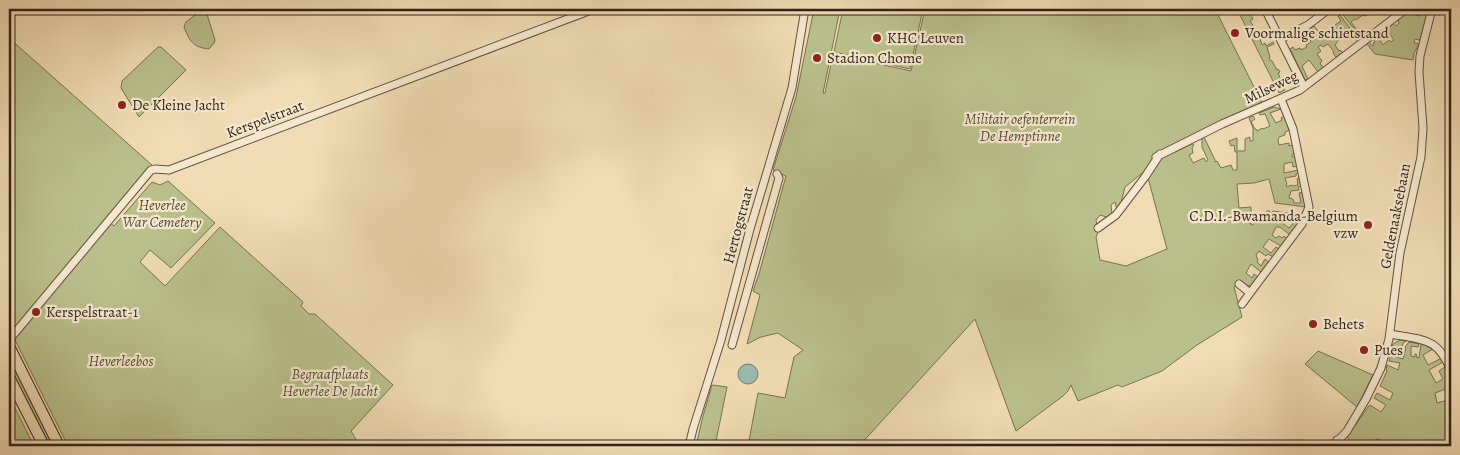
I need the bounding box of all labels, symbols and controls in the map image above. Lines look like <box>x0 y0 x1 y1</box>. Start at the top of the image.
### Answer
place label: Voormalige schietstand <box>1244 23 1390 43</box>
marker: Voormalige schietstand <box>1229 27 1241 39</box>
place label: KHC Leuven <box>887 28 964 48</box>
marker: KHC Leuven <box>871 32 883 44</box>
place label: Stadion Chome <box>827 48 922 68</box>
marker: Stadion Chome <box>811 52 823 64</box>
street label: Milseweg <box>1241 65 1302 109</box>
place label: De Kleine Jacht <box>132 95 225 115</box>
street label: Kerspelstraat <box>223 95 307 143</box>
marker: De Kleine Jacht <box>116 99 128 111</box>
park label: Militair oefenterrein De Hemptinne <box>965 109 1075 146</box>
street label: Geldenaaksebaan <box>1375 162 1415 270</box>
street label: Hertogstraat <box>718 184 758 266</box>
park label: Heverlee War Cemetery <box>123 195 202 232</box>
place label: C.D.I.-Bwamanda-Belgium vzw <box>1189 206 1359 243</box>
marker: C.D.I.-Bwamanda-Belgium vzw <box>1362 219 1374 231</box>
place label: Kerspelstraat-1 <box>46 302 138 322</box>
marker: Kerspelstraat-1 <box>30 306 42 318</box>
place label: Behets <box>1323 314 1364 334</box>
marker: Behets <box>1307 318 1319 330</box>
place label: Pues <box>1374 340 1403 360</box>
marker: Pues <box>1358 344 1370 356</box>
park label: Heverleebos <box>88 351 154 371</box>
park label: Begraafplaats Heverlee De Jacht <box>282 364 378 401</box>

